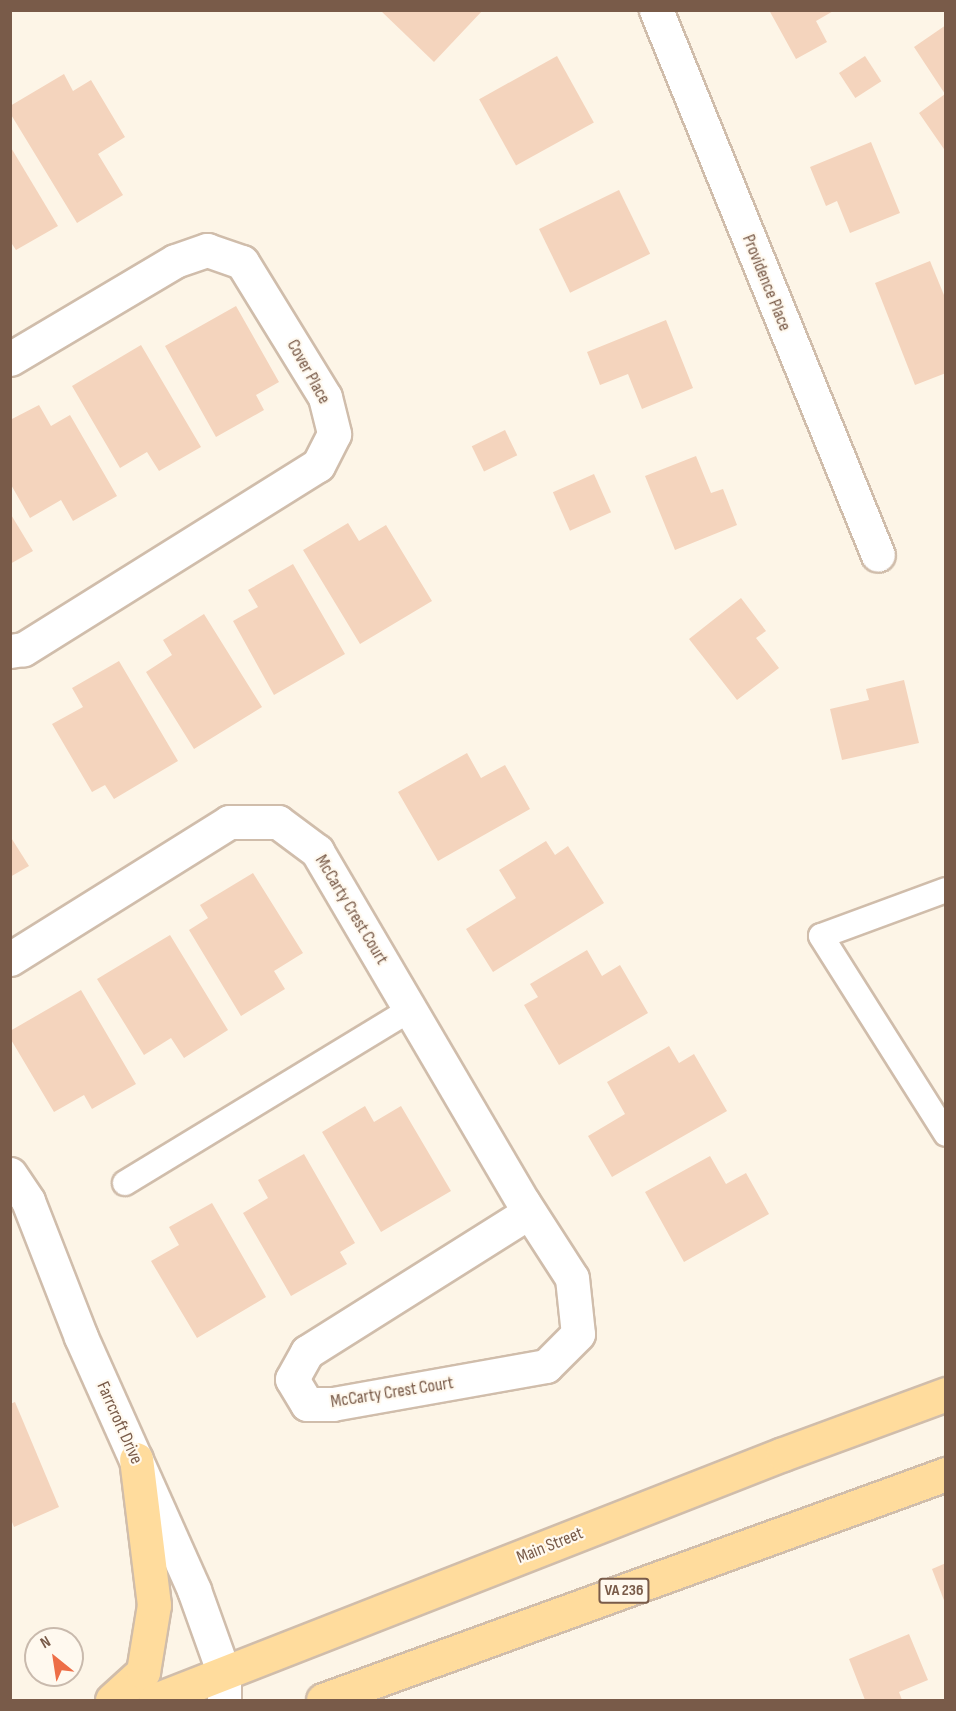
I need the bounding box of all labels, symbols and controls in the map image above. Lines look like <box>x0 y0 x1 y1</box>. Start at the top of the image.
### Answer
street label: Providence Place <box>737 232 795 334</box>
street label: Cover Place <box>282 336 334 408</box>
street label: McCarty Crest Court <box>310 851 392 969</box>
street label: McCarty Crest Court <box>329 1373 455 1413</box>
street label: Farrcroft Drive <box>91 1379 147 1467</box>
street label: Main Street <box>514 1523 586 1569</box>
road number: VA 236 <box>597 1578 651 1604</box>
north arrow <box>24 1627 84 1687</box>
text: N <box>37 1632 54 1653</box>

